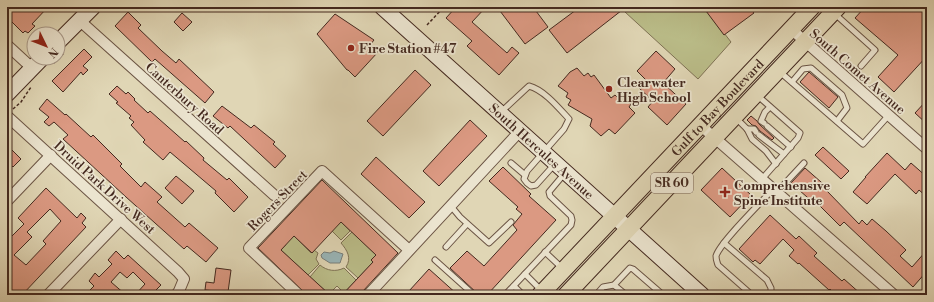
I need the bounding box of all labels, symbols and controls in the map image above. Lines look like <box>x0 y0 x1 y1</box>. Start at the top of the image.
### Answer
north arrow <box>26 26 66 66</box>
street label: South Comet Avenue <box>806 26 909 118</box>
place label: Fire Station #47 <box>359 41 457 57</box>
marker: Fire Station #47 <box>346 43 356 53</box>
text: N <box>44 44 61 60</box>
street label: Gulf to Bay Boulevard <box>668 56 768 160</box>
street label: Canterbury Road <box>142 59 227 139</box>
place label: Clearwater High School <box>617 75 692 106</box>
marker: Clearwater High School <box>604 84 614 94</box>
street label: South Hercules Avenue <box>485 100 597 203</box>
street label: Druid Park Drive West <box>50 138 159 238</box>
street label: Rogers Street <box>245 167 311 235</box>
road number: SR 60 <box>651 173 693 193</box>
place label: Comprehensive Spine Institute <box>734 178 830 209</box>
marker: Comprehensive Spine Institute <box>719 186 731 198</box>

